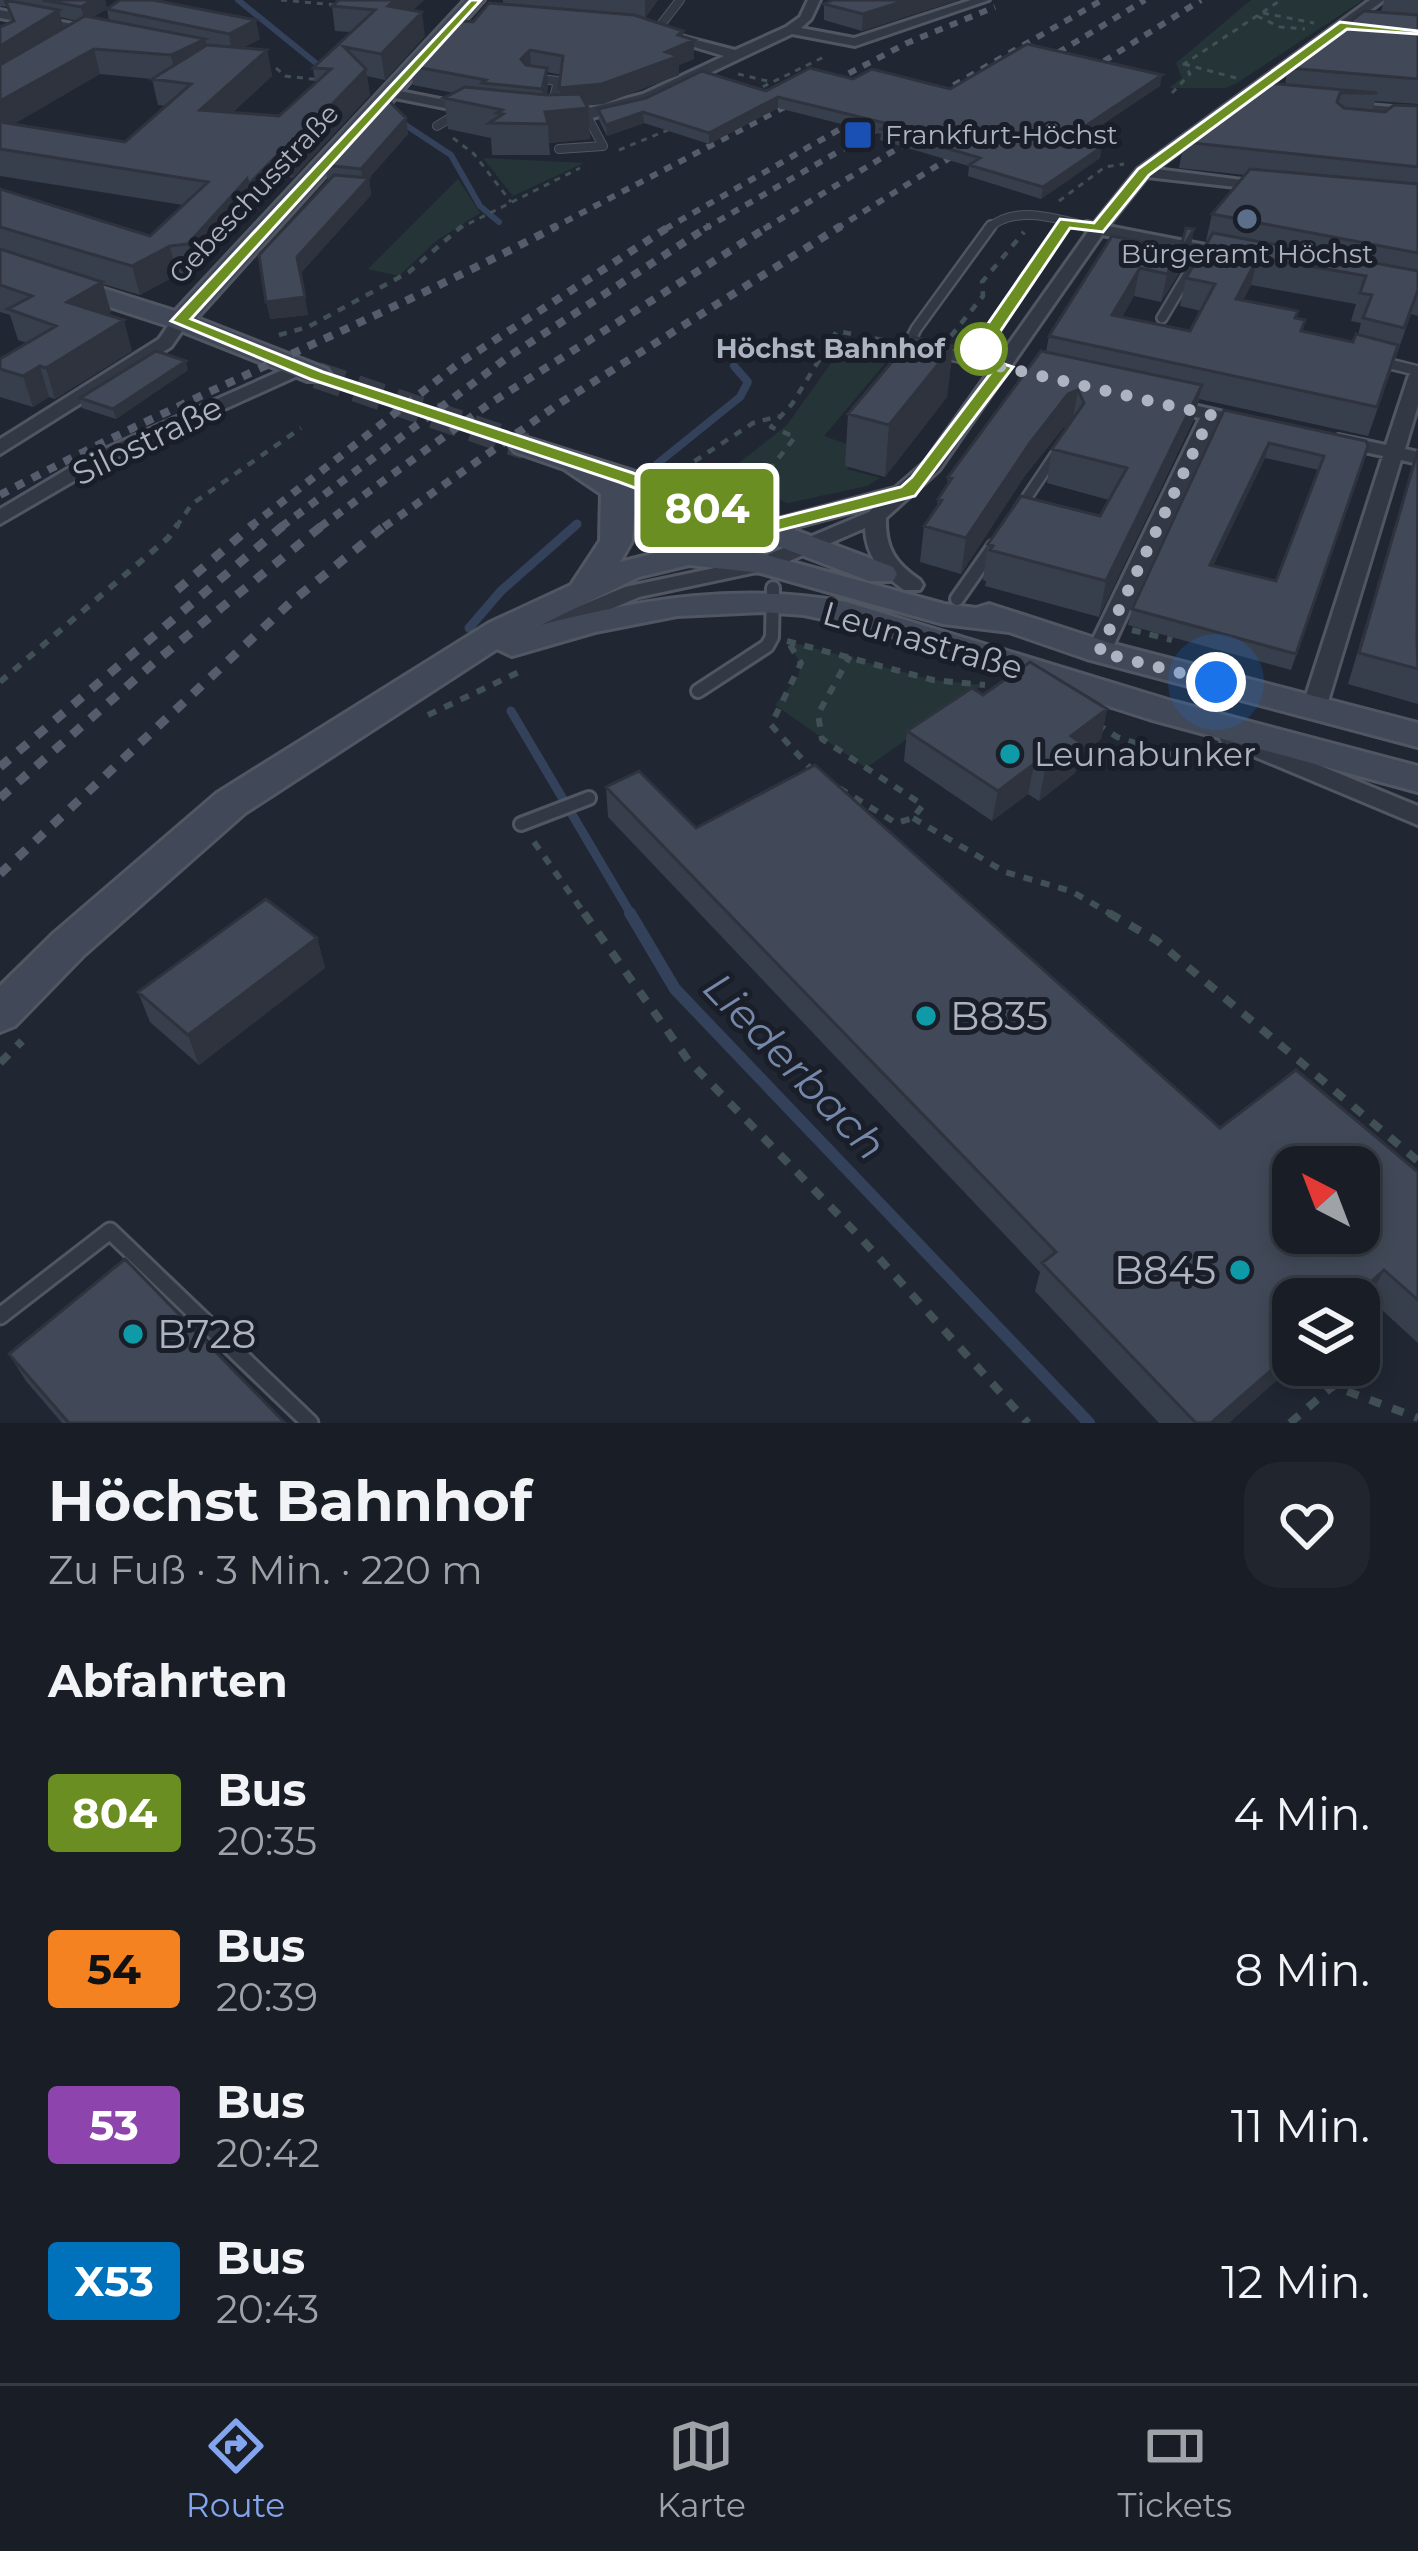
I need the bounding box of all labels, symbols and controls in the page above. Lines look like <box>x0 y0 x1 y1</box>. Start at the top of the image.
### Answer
street label: Gebeschusstraße <box>162 97 345 290</box>
place label: Frankfurt-Höchst <box>885 118 1118 151</box>
marker: Frankfurt-Höchst <box>842 119 874 151</box>
marker: Bürgeramt Höchst <box>1234 206 1260 232</box>
place label: Bürgeramt Höchst <box>1121 237 1373 270</box>
marker: Höchst Bahnhof <box>956 324 1006 374</box>
place label: Höchst Bahnhof <box>716 332 947 365</box>
street label: Silostraße <box>66 387 228 493</box>
line badge: 804 <box>638 469 776 547</box>
text: 804 <box>664 482 750 534</box>
street label: Leunastraße <box>819 592 1027 688</box>
your location <box>1186 652 1246 712</box>
place label: Leunabunker <box>1034 734 1256 774</box>
marker: Leunabunker <box>997 741 1023 767</box>
water label: Liederbach <box>693 961 897 1171</box>
place label: B835 <box>950 992 1048 1040</box>
marker: B835 <box>913 1003 939 1029</box>
north arrow <box>1272 1146 1380 1254</box>
map controls <box>1272 1146 1380 1386</box>
place label: B845 <box>1114 1246 1216 1294</box>
marker: B845 <box>1227 1257 1253 1283</box>
button: layers <box>1272 1278 1380 1386</box>
place label: B728 <box>157 1310 256 1358</box>
marker: B728 <box>120 1321 146 1347</box>
button: heart <box>1244 1462 1370 1588</box>
text: Höchst Bahnhof <box>48 1466 532 1535</box>
text: Zu Fuß · 3 Min. · 220 m <box>48 1546 483 1594</box>
text: Abfahrten <box>48 1653 288 1708</box>
text: Bus <box>217 1762 306 1817</box>
text: 4 Min. <box>1233 1786 1370 1841</box>
text: 804 <box>72 1787 157 1839</box>
text: 20:35 <box>217 1817 317 1865</box>
text: Bus <box>216 1918 305 1973</box>
text: 8 Min. <box>1234 1942 1370 1997</box>
text: 54 <box>87 1943 141 1995</box>
text: 20:39 <box>216 1973 318 2021</box>
text: Bus <box>216 2074 305 2129</box>
text: 11 Min. <box>1231 2098 1370 2153</box>
text: 53 <box>89 2099 139 2151</box>
text: 20:42 <box>216 2129 320 2177</box>
text: Bus <box>216 2230 305 2285</box>
text: 12 Min. <box>1221 2254 1370 2309</box>
text: X53 <box>74 2255 154 2307</box>
text: 20:43 <box>216 2285 319 2333</box>
tab: Route <box>186 2413 285 2525</box>
tab: Karte <box>657 2413 746 2525</box>
tab: Tickets <box>1118 2413 1232 2525</box>

